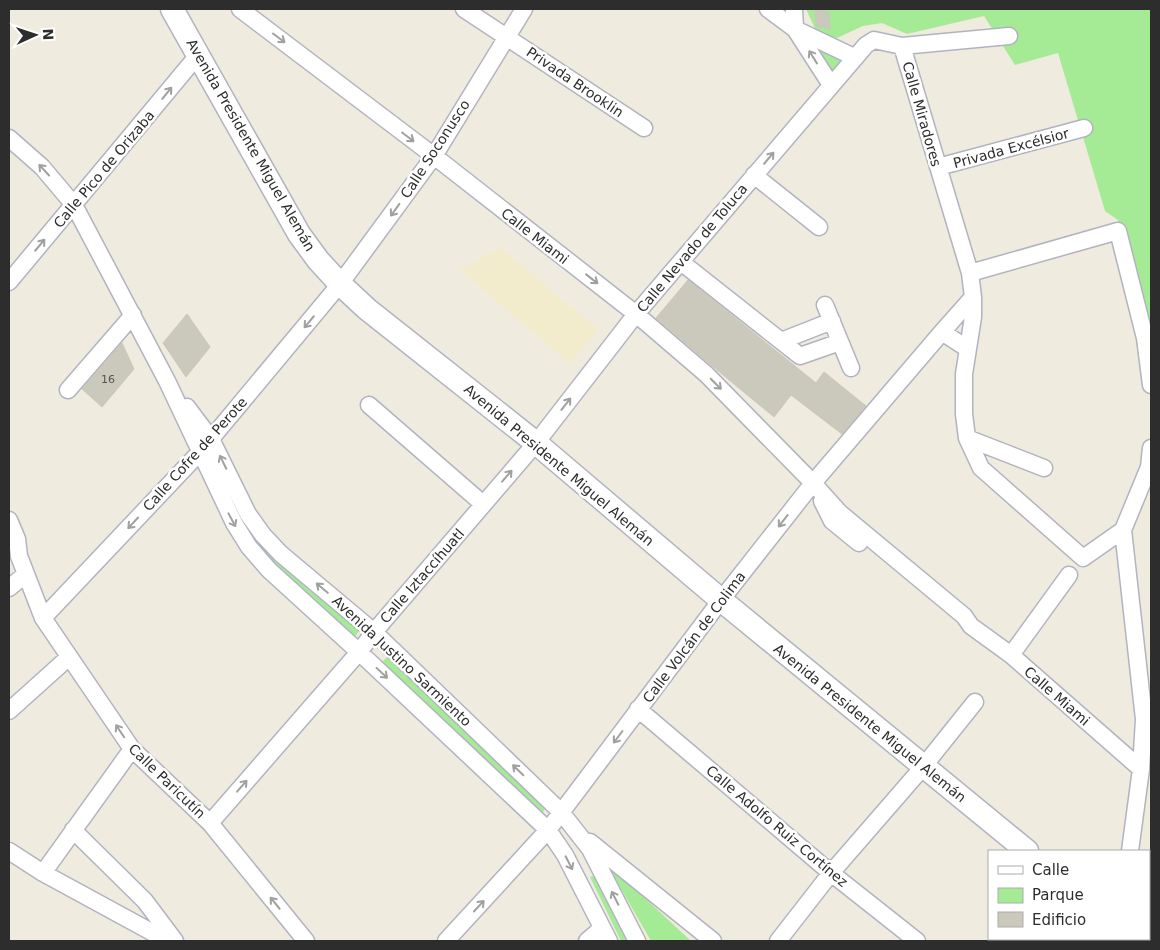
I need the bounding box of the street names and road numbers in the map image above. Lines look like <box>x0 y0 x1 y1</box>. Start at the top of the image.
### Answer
street label: Avenida Presidente Miguel Alemán <box>183 36 319 254</box>
street label: Privada Brooklin <box>523 44 627 120</box>
street label: Calle Miradores <box>899 60 945 168</box>
street label: Calle Soconusco <box>397 97 473 201</box>
street label: Calle Pico de Orizaba <box>50 107 158 231</box>
street label: Privada Excélsior <box>951 125 1071 171</box>
street label: Calle Nevado de Toluca <box>634 181 750 315</box>
street label: Calle Miami <box>498 205 572 267</box>
street label: Avenida Presidente Miguel Alemán <box>461 381 657 549</box>
street label: Calle Cofre de Perote <box>140 394 250 514</box>
street label: Calle Iztaccíhuatl <box>377 526 467 626</box>
street label: Calle Volcán de Colima <box>639 568 749 706</box>
street label: Avenida Justino Sarmiento <box>329 592 475 730</box>
street label: Avenida Presidente Miguel Alemán <box>771 640 969 806</box>
street label: Calle Miami <box>1021 663 1093 729</box>
street label: Calle Paricutín <box>125 740 209 822</box>
street label: Calle Adolfo Ruiz Cortínez <box>703 762 851 890</box>

